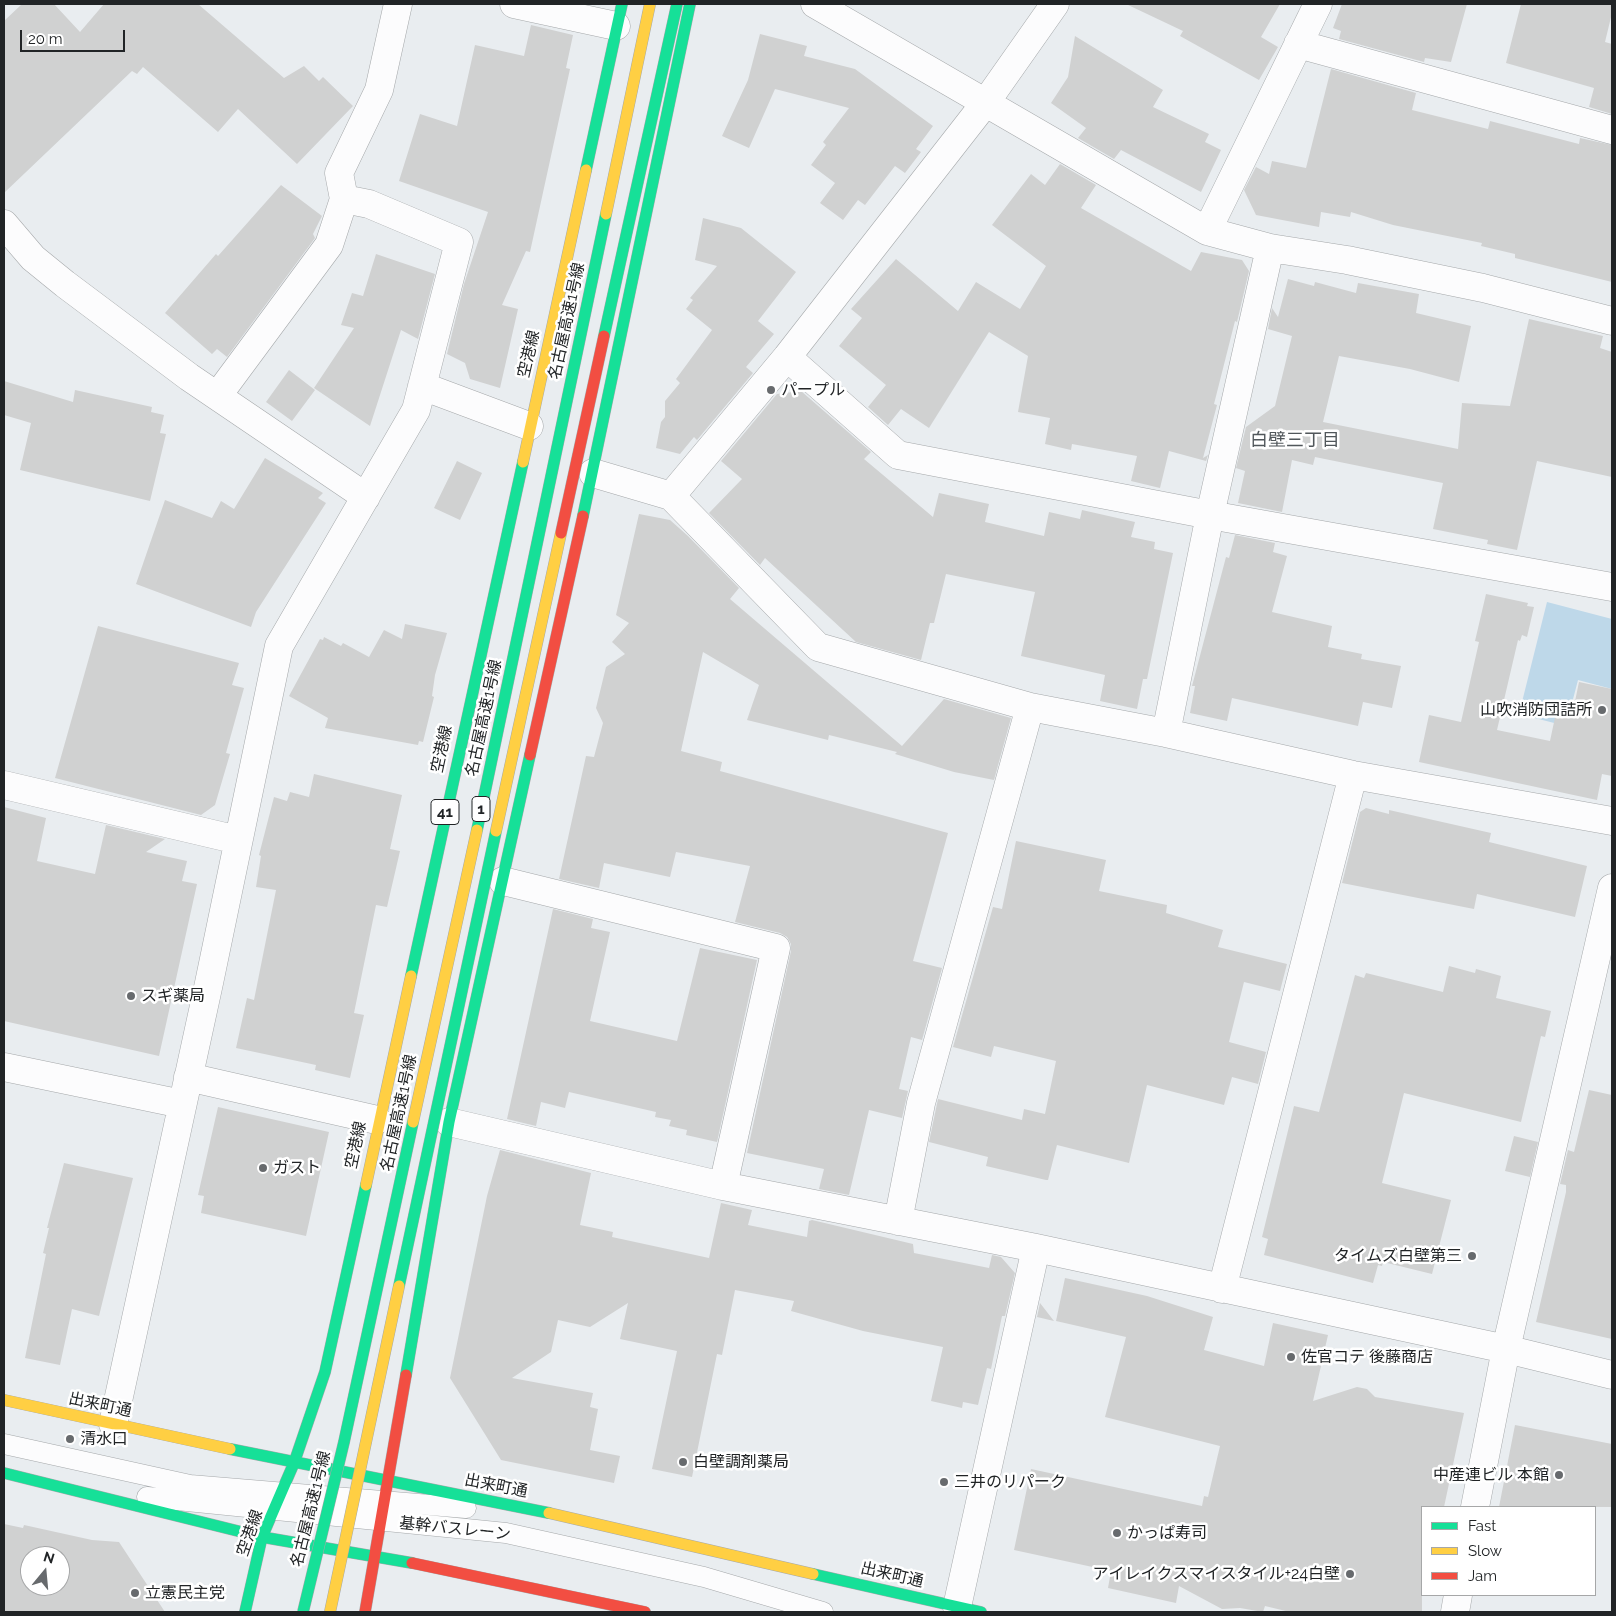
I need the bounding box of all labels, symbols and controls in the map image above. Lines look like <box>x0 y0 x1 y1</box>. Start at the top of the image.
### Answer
scale bar <box>22 20 128 52</box>
text: 20 m <box>28 30 63 48</box>
street label: 名古屋高速1号線 <box>545 261 589 381</box>
street label: 空港線 <box>514 328 544 380</box>
place label: パープル <box>781 380 845 400</box>
marker: パープル <box>765 384 777 396</box>
district label: 白壁三丁目 <box>1250 430 1340 452</box>
street label: 名古屋高速1号線 <box>462 658 506 778</box>
place label: 山吹消防団詰所 <box>1480 700 1592 720</box>
marker: 山吹消防団詰所 <box>1596 704 1608 716</box>
street label: 空港線 <box>428 724 456 774</box>
road number: 1 <box>472 796 490 822</box>
road number: 41 <box>431 800 459 824</box>
place label: スギ薬局 <box>141 986 205 1006</box>
marker: スギ薬局 <box>125 990 137 1002</box>
street label: 名古屋高速1号線 <box>377 1053 421 1173</box>
street label: 空港線 <box>342 1120 370 1170</box>
place label: ガスト <box>273 1158 321 1178</box>
marker: ガスト <box>257 1162 269 1174</box>
place label: タイムズ白壁第三 <box>1334 1246 1462 1266</box>
marker: タイムズ白壁第三 <box>1466 1250 1478 1262</box>
place label: 佐官コテ 後藤商店 <box>1301 1347 1433 1367</box>
marker: 佐官コテ 後藤商店 <box>1285 1351 1297 1363</box>
street label: 出来町通 <box>67 1389 133 1421</box>
place label: 清水口 <box>80 1429 128 1449</box>
marker: 清水口 <box>64 1433 76 1445</box>
street label: 名古屋高速1号線 <box>287 1449 335 1569</box>
place label: 白壁調剤薬局 <box>693 1452 789 1472</box>
marker: 白壁調剤薬局 <box>677 1456 689 1468</box>
place label: 中産連ビル 本館 <box>1433 1465 1549 1485</box>
marker: 中産連ビル 本館 <box>1553 1469 1565 1481</box>
street label: 出来町通 <box>463 1470 529 1502</box>
place label: 三井のリパーク <box>954 1472 1066 1492</box>
marker: 三井のリパーク <box>938 1476 950 1488</box>
legend <box>1421 1506 1596 1596</box>
street label: 空港線 <box>233 1507 267 1559</box>
street label: 基幹バスレーン <box>398 1514 512 1544</box>
text: Fast <box>1468 1517 1496 1535</box>
place label: かっぱ寿司 <box>1127 1523 1207 1543</box>
marker: かっぱ寿司 <box>1111 1527 1123 1539</box>
text: Slow <box>1468 1542 1502 1560</box>
north arrow <box>20 1546 70 1596</box>
text: N <box>42 1548 57 1567</box>
street label: 出来町通 <box>859 1558 925 1592</box>
place label: アイレイクスマイスタイル+24白壁 <box>1093 1564 1340 1584</box>
text: Jam <box>1468 1567 1497 1585</box>
marker: アイレイクスマイスタイル+24白壁 <box>1344 1568 1356 1580</box>
place label: 立憲民主党 <box>145 1583 225 1603</box>
marker: 立憲民主党 <box>129 1587 141 1599</box>

